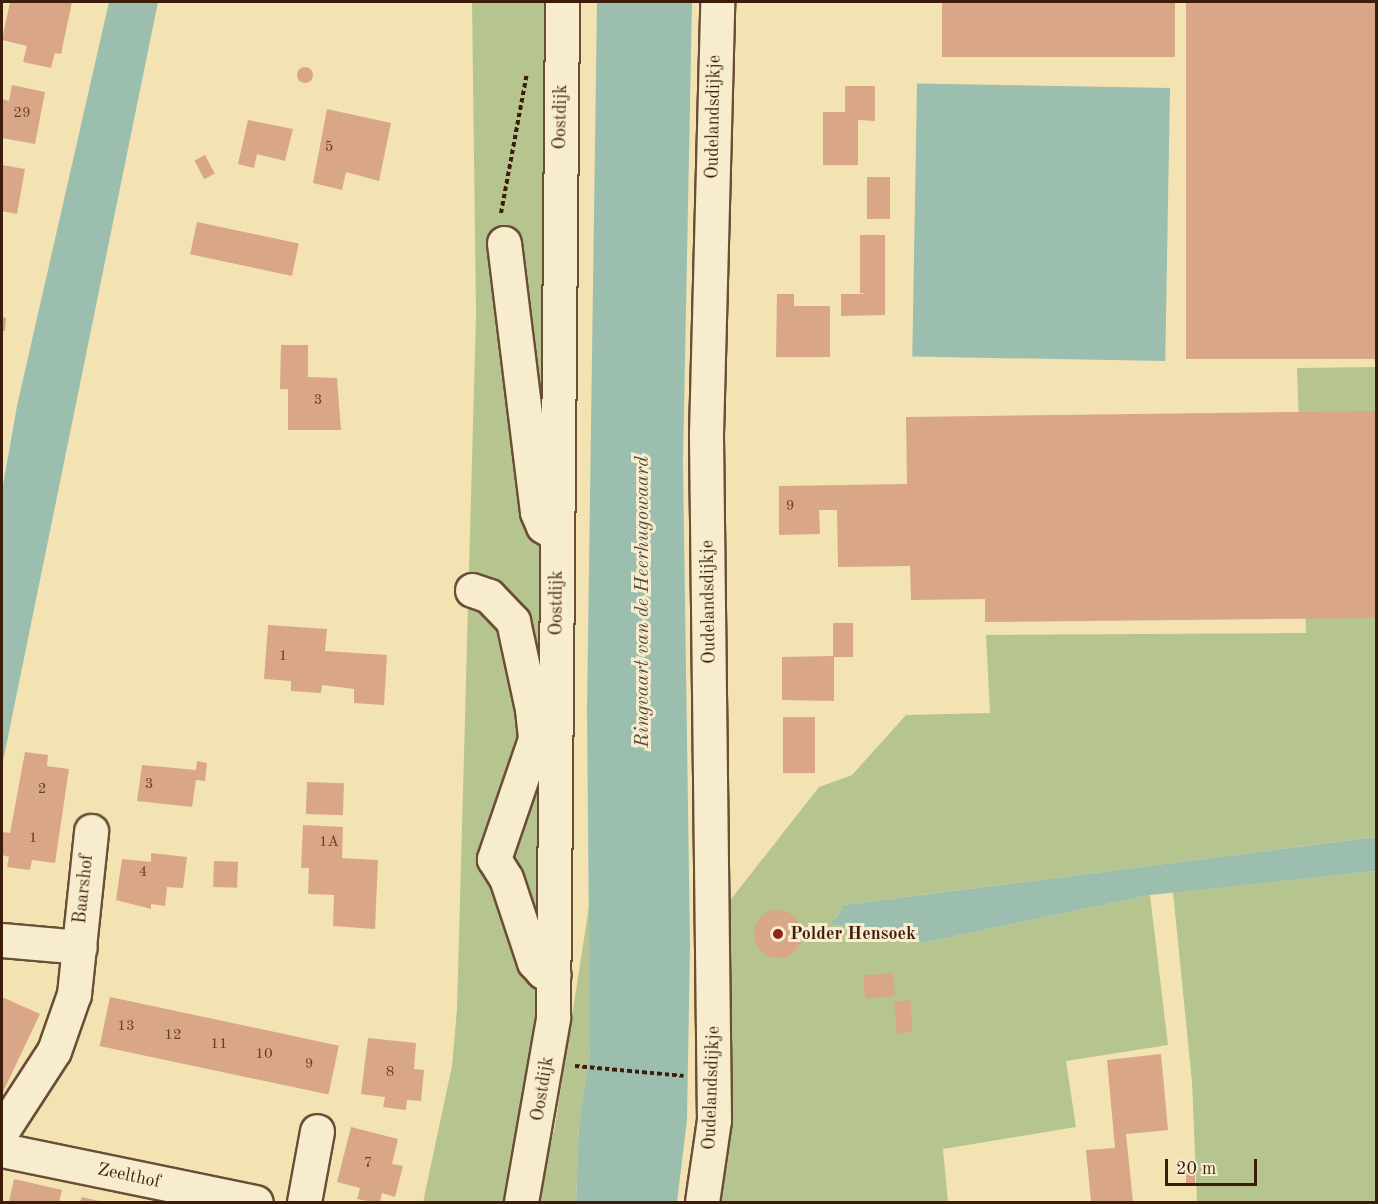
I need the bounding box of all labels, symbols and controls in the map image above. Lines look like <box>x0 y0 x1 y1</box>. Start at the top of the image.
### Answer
street label: Oudelandsdijkje <box>702 55 726 179</box>
street label: Oostdijk <box>550 84 572 150</box>
house number: 29 <box>13 105 31 123</box>
house number: 5 <box>325 139 333 157</box>
house number: 3 <box>314 392 322 410</box>
water label: Ringvaart van de Heerhugowaard <box>631 456 655 748</box>
house number: 9 <box>786 498 794 516</box>
street label: Oudelandsdijkje <box>697 540 721 664</box>
street label: Oostdijk <box>546 570 568 636</box>
house number: 1 <box>279 648 287 666</box>
house number: 3 <box>145 776 153 794</box>
house number: 2 <box>38 781 46 799</box>
house number: 1 <box>29 830 37 848</box>
house number: 1A <box>319 834 339 852</box>
street label: Baarshof <box>70 853 98 925</box>
house number: 4 <box>139 864 147 882</box>
place label: Polder Hensoek <box>790 923 916 945</box>
marker: Polder Hensoek <box>771 927 785 941</box>
house number: 13 <box>117 1018 135 1036</box>
street label: Oudelandsdijkje <box>699 1026 725 1150</box>
house number: 12 <box>164 1027 182 1045</box>
house number: 11 <box>210 1036 228 1054</box>
house number: 10 <box>255 1046 273 1064</box>
street label: Oostdijk <box>527 1055 559 1123</box>
house number: 9 <box>305 1056 313 1074</box>
house number: 8 <box>386 1064 394 1082</box>
scale bar <box>1168 1147 1260 1185</box>
house number: 7 <box>364 1155 372 1173</box>
street label: Zeelthof <box>95 1159 163 1193</box>
text: 20 m <box>1176 1160 1216 1178</box>

